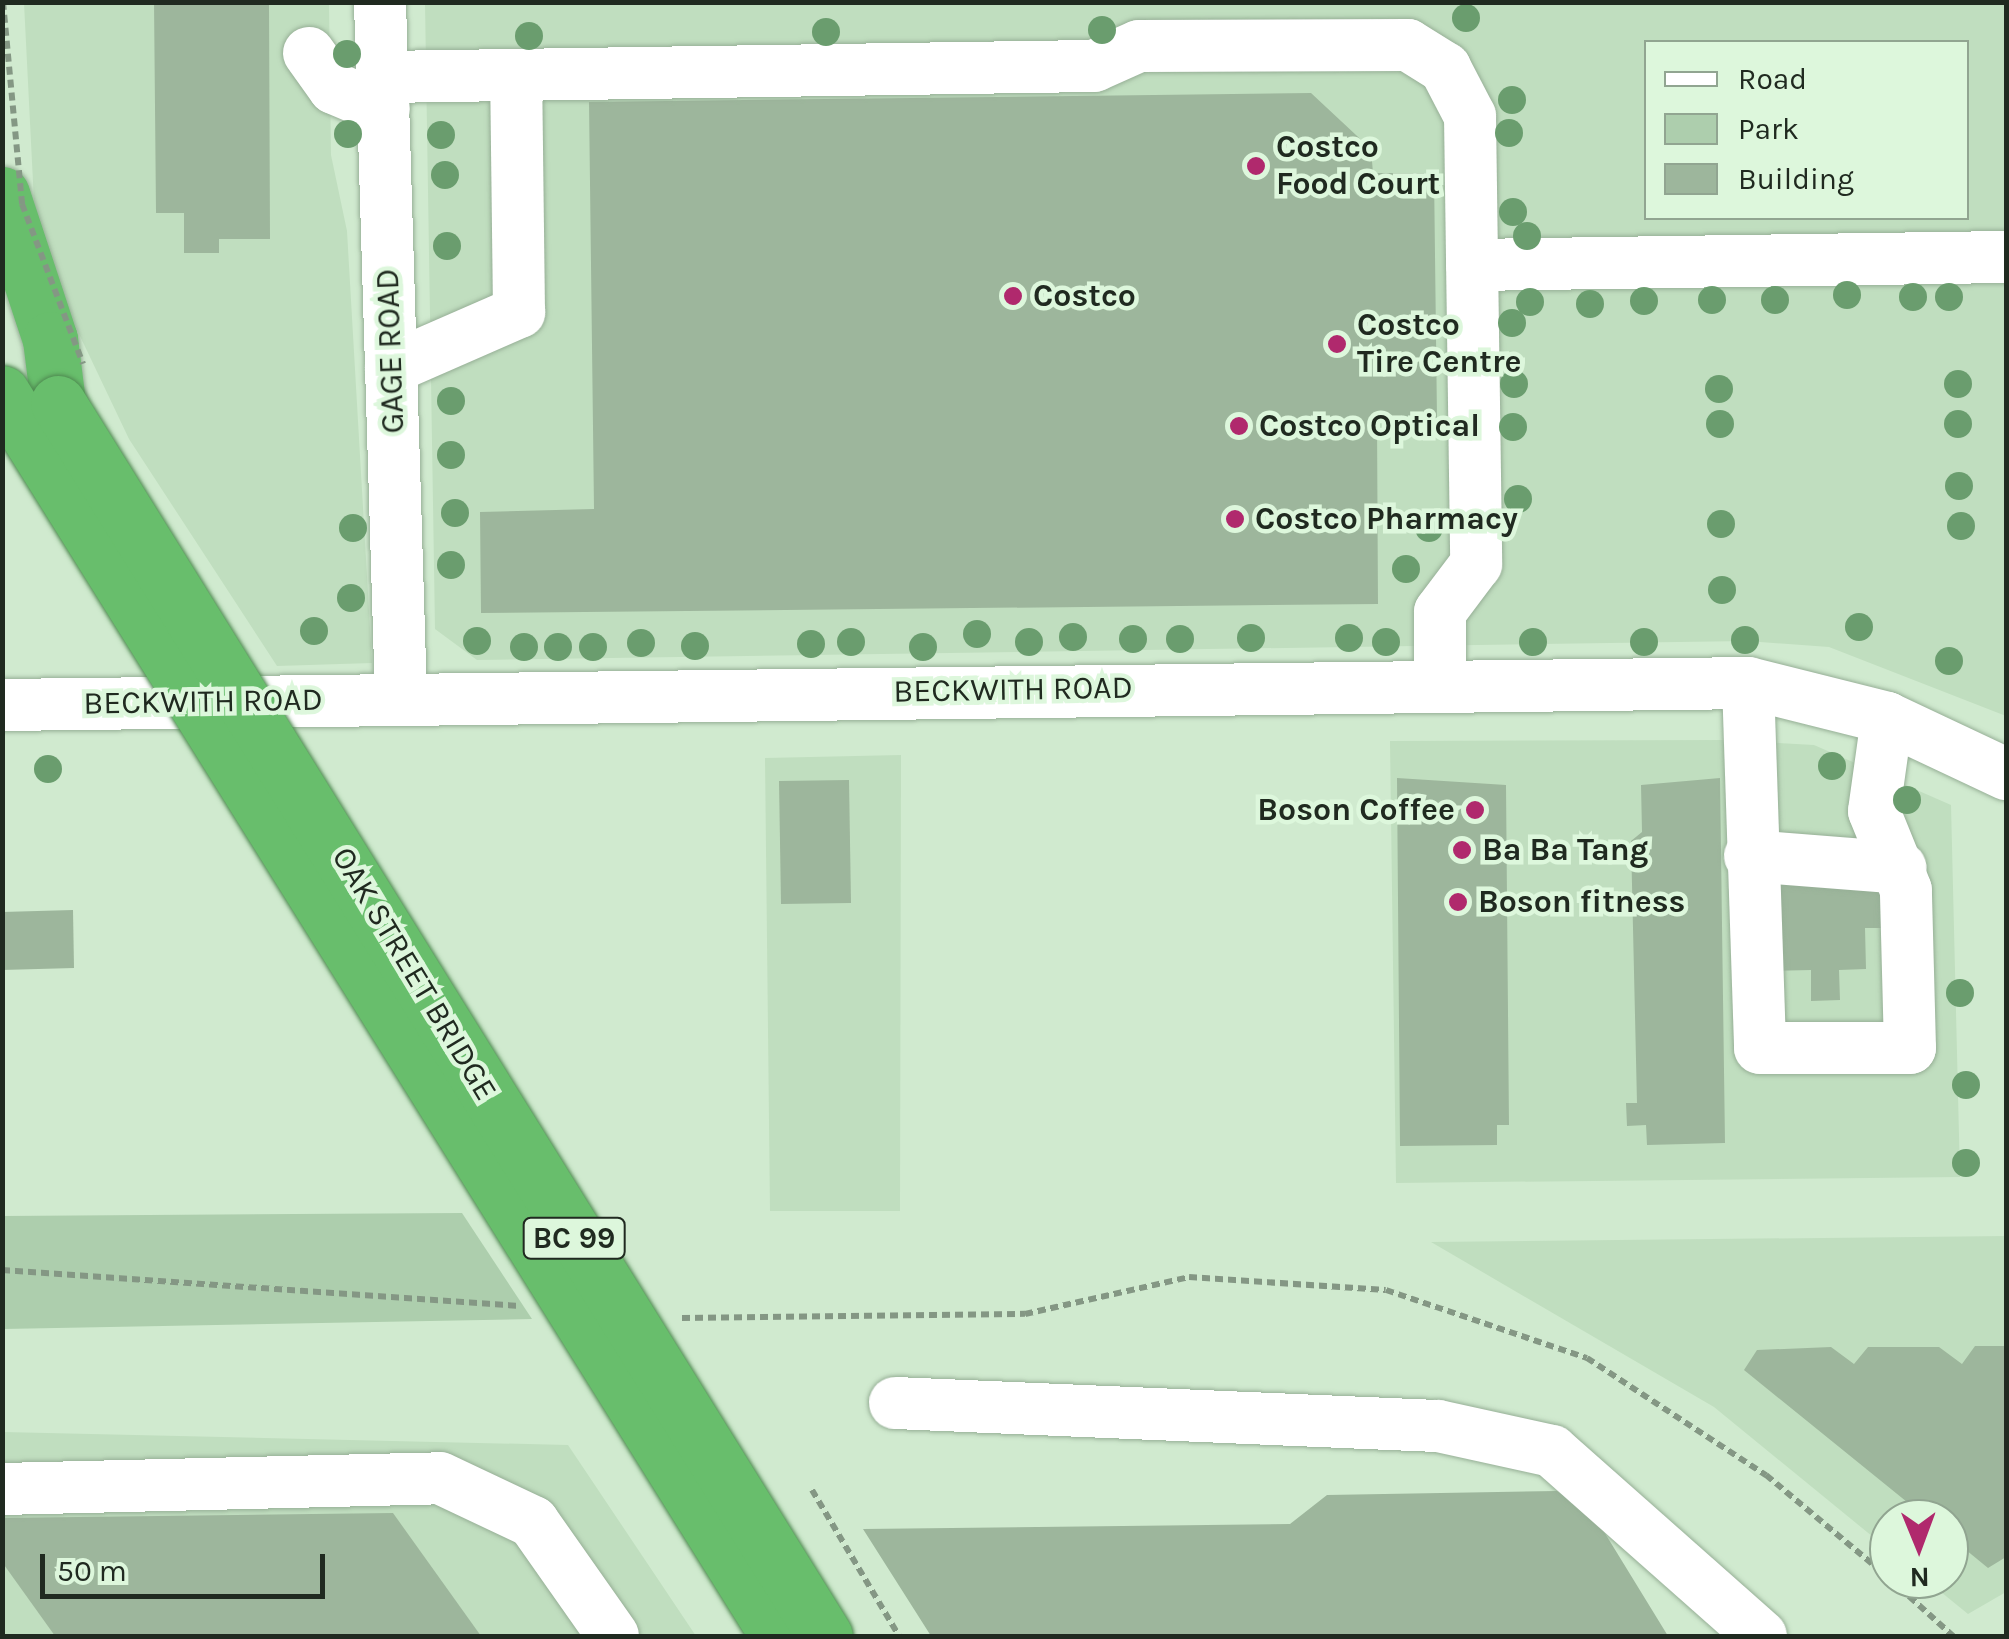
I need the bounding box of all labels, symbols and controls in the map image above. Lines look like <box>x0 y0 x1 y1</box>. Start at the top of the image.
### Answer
legend <box>1644 40 1969 220</box>
text: Road <box>1738 61 1807 97</box>
text: Park <box>1738 111 1799 147</box>
place label: Costco Food Court <box>1276 129 1440 204</box>
marker: Costco Food Court <box>1245 155 1267 177</box>
text: Building <box>1738 161 1854 197</box>
street label: GAGE ROAD <box>369 268 413 434</box>
place label: Costco <box>1033 277 1136 315</box>
marker: Costco <box>1002 285 1024 307</box>
place label: Costco Tire Centre <box>1357 307 1521 382</box>
marker: Costco Tire Centre <box>1326 333 1348 355</box>
place label: Costco Optical <box>1259 407 1480 445</box>
marker: Costco Optical <box>1228 415 1250 437</box>
place label: Costco Pharmacy <box>1255 500 1518 538</box>
marker: Costco Pharmacy <box>1224 508 1246 530</box>
street label: BECKWITH ROAD <box>893 669 1133 711</box>
street label: BECKWITH ROAD <box>83 681 323 723</box>
place label: Boson Coffee <box>1257 791 1455 829</box>
marker: Boson Coffee <box>1464 799 1486 821</box>
place label: Ba Ba Tang <box>1482 831 1648 869</box>
marker: Ba Ba Tang <box>1451 839 1473 861</box>
street label: OAK STREET BRIDGE <box>323 840 505 1108</box>
place label: Boson fitness <box>1478 883 1685 921</box>
marker: Boson fitness <box>1447 891 1469 913</box>
road number: BC 99 <box>522 1213 626 1263</box>
north arrow <box>1869 1499 1969 1599</box>
scale bar <box>45 1534 330 1596</box>
text: 50 m <box>57 1553 127 1589</box>
text: N <box>1909 1561 1930 1594</box>

